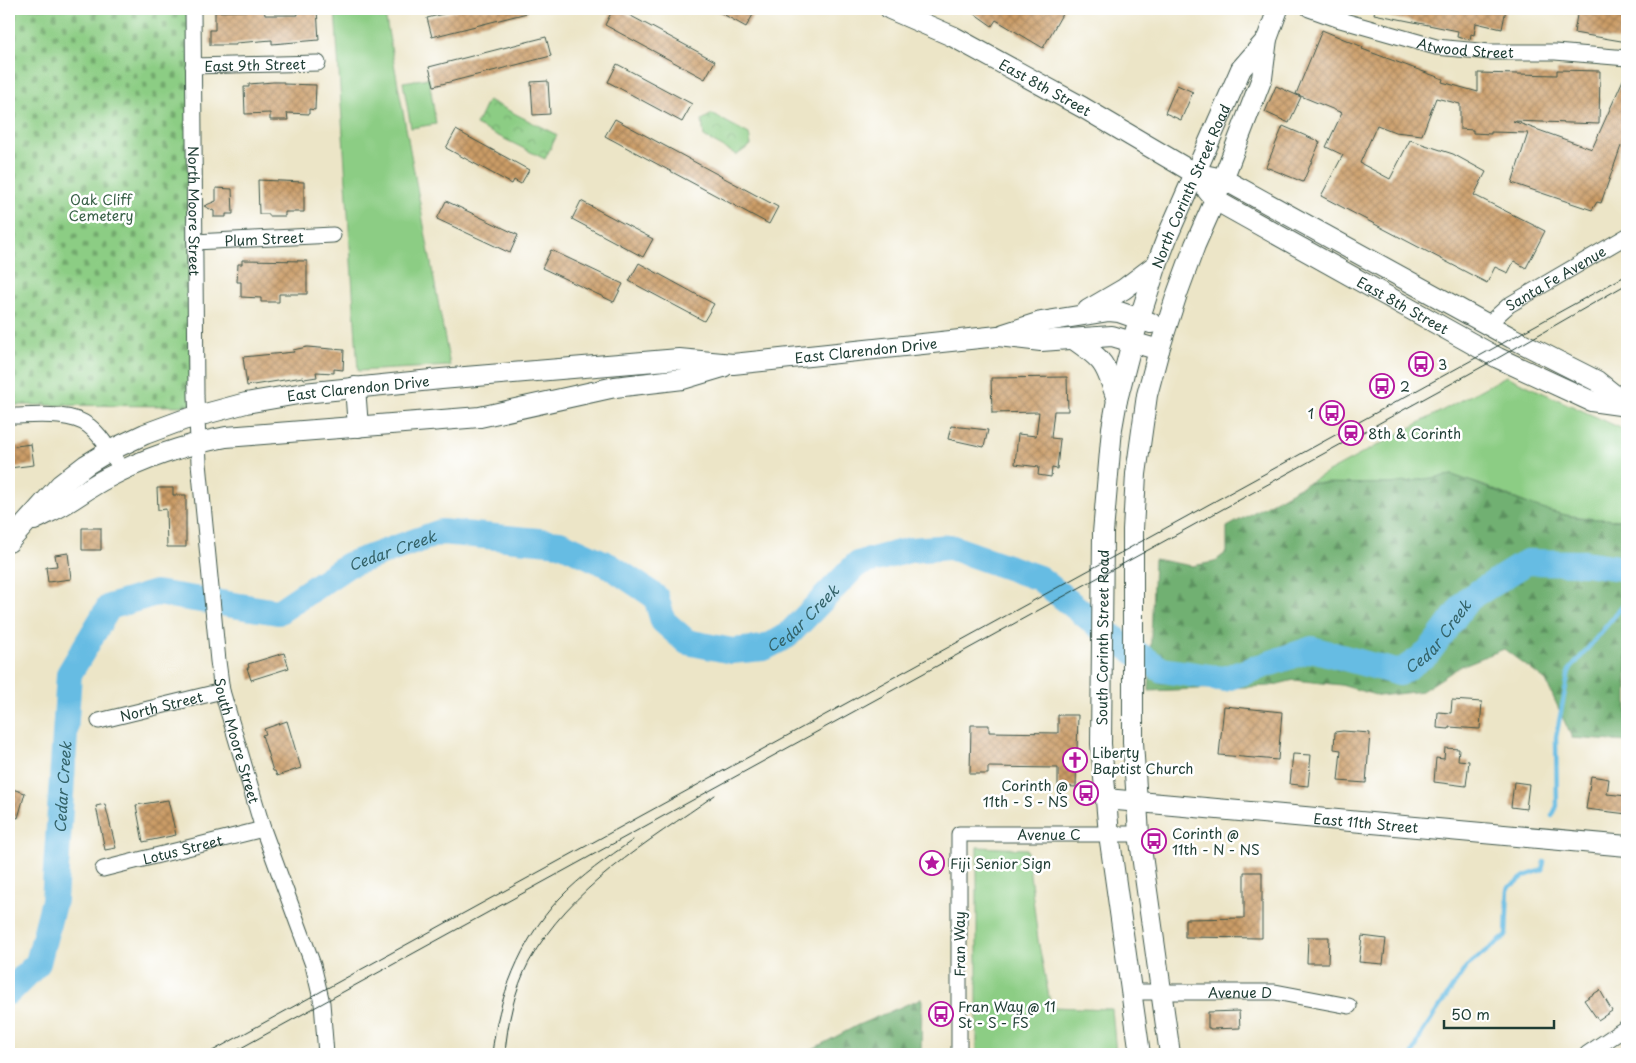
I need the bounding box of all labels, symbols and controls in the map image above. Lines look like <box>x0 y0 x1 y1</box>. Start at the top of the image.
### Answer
street label: Atwood Street <box>1415 32 1514 63</box>
street label: East 9th Street <box>204 53 306 76</box>
street label: East 8th Street <box>996 53 1096 121</box>
street label: North Corinth Street Road <box>1146 101 1235 271</box>
street label: North Moore Street <box>184 146 206 276</box>
park label: Oak Cliff Cemetery <box>68 189 134 226</box>
street label: Plum Street <box>224 226 304 251</box>
street label: Santa Fe Avenue <box>1501 240 1610 316</box>
street label: East 8th Street <box>1353 271 1453 339</box>
street label: East Clarendon Drive <box>794 332 938 368</box>
bus stop icon: 3 <box>1408 351 1434 377</box>
place label: 3 <box>1438 354 1447 375</box>
street label: East Clarendon Drive <box>285 370 430 406</box>
bus stop icon: 2 <box>1369 373 1395 399</box>
place label: 2 <box>1400 376 1410 397</box>
bus stop icon: 1 <box>1319 400 1345 426</box>
place label: 1 <box>1308 403 1314 424</box>
station icon: 8th & Corinth <box>1338 420 1364 446</box>
place label: 8th & Corinth <box>1368 423 1461 444</box>
water label: Cedar Creek <box>345 523 440 576</box>
street label: South Corinth Street Road <box>1091 549 1113 726</box>
water label: Cedar Creek <box>762 578 844 657</box>
water label: Cedar Creek <box>1399 594 1476 678</box>
street label: South Moore Street <box>210 677 265 806</box>
street label: North Street <box>118 686 205 726</box>
water label: Cedar Creek <box>47 740 76 834</box>
place label: Liberty Baptist Church <box>1092 742 1193 779</box>
church icon: Liberty Baptist Church <box>1062 747 1088 773</box>
place label: Corinth @ 11th - S - NS <box>983 775 1068 812</box>
bus stop icon: Corinth @ 11th - S - NS <box>1073 780 1099 806</box>
street label: East 11th Street <box>1313 807 1419 838</box>
place label: Corinth @ 11th - N - NS <box>1172 823 1260 860</box>
street label: Avenue C <box>1017 824 1081 845</box>
bus stop icon: Corinth @ 11th - N - NS <box>1141 828 1167 854</box>
street label: Lotus Street <box>140 829 225 869</box>
place icon: Fiji Senior Sign <box>919 850 945 876</box>
place label: Fiji Senior Sign <box>950 853 1051 874</box>
street label: Fran Way <box>949 911 970 977</box>
street label: Avenue D <box>1208 982 1272 1003</box>
place label: Fran Way @ 11 St - S - FS <box>958 996 1056 1033</box>
scale bar <box>1444 998 1554 1030</box>
bus stop icon: Fran Way @ 11 St - S - FS <box>928 1001 954 1027</box>
text: 50 m <box>1451 1002 1490 1025</box>

